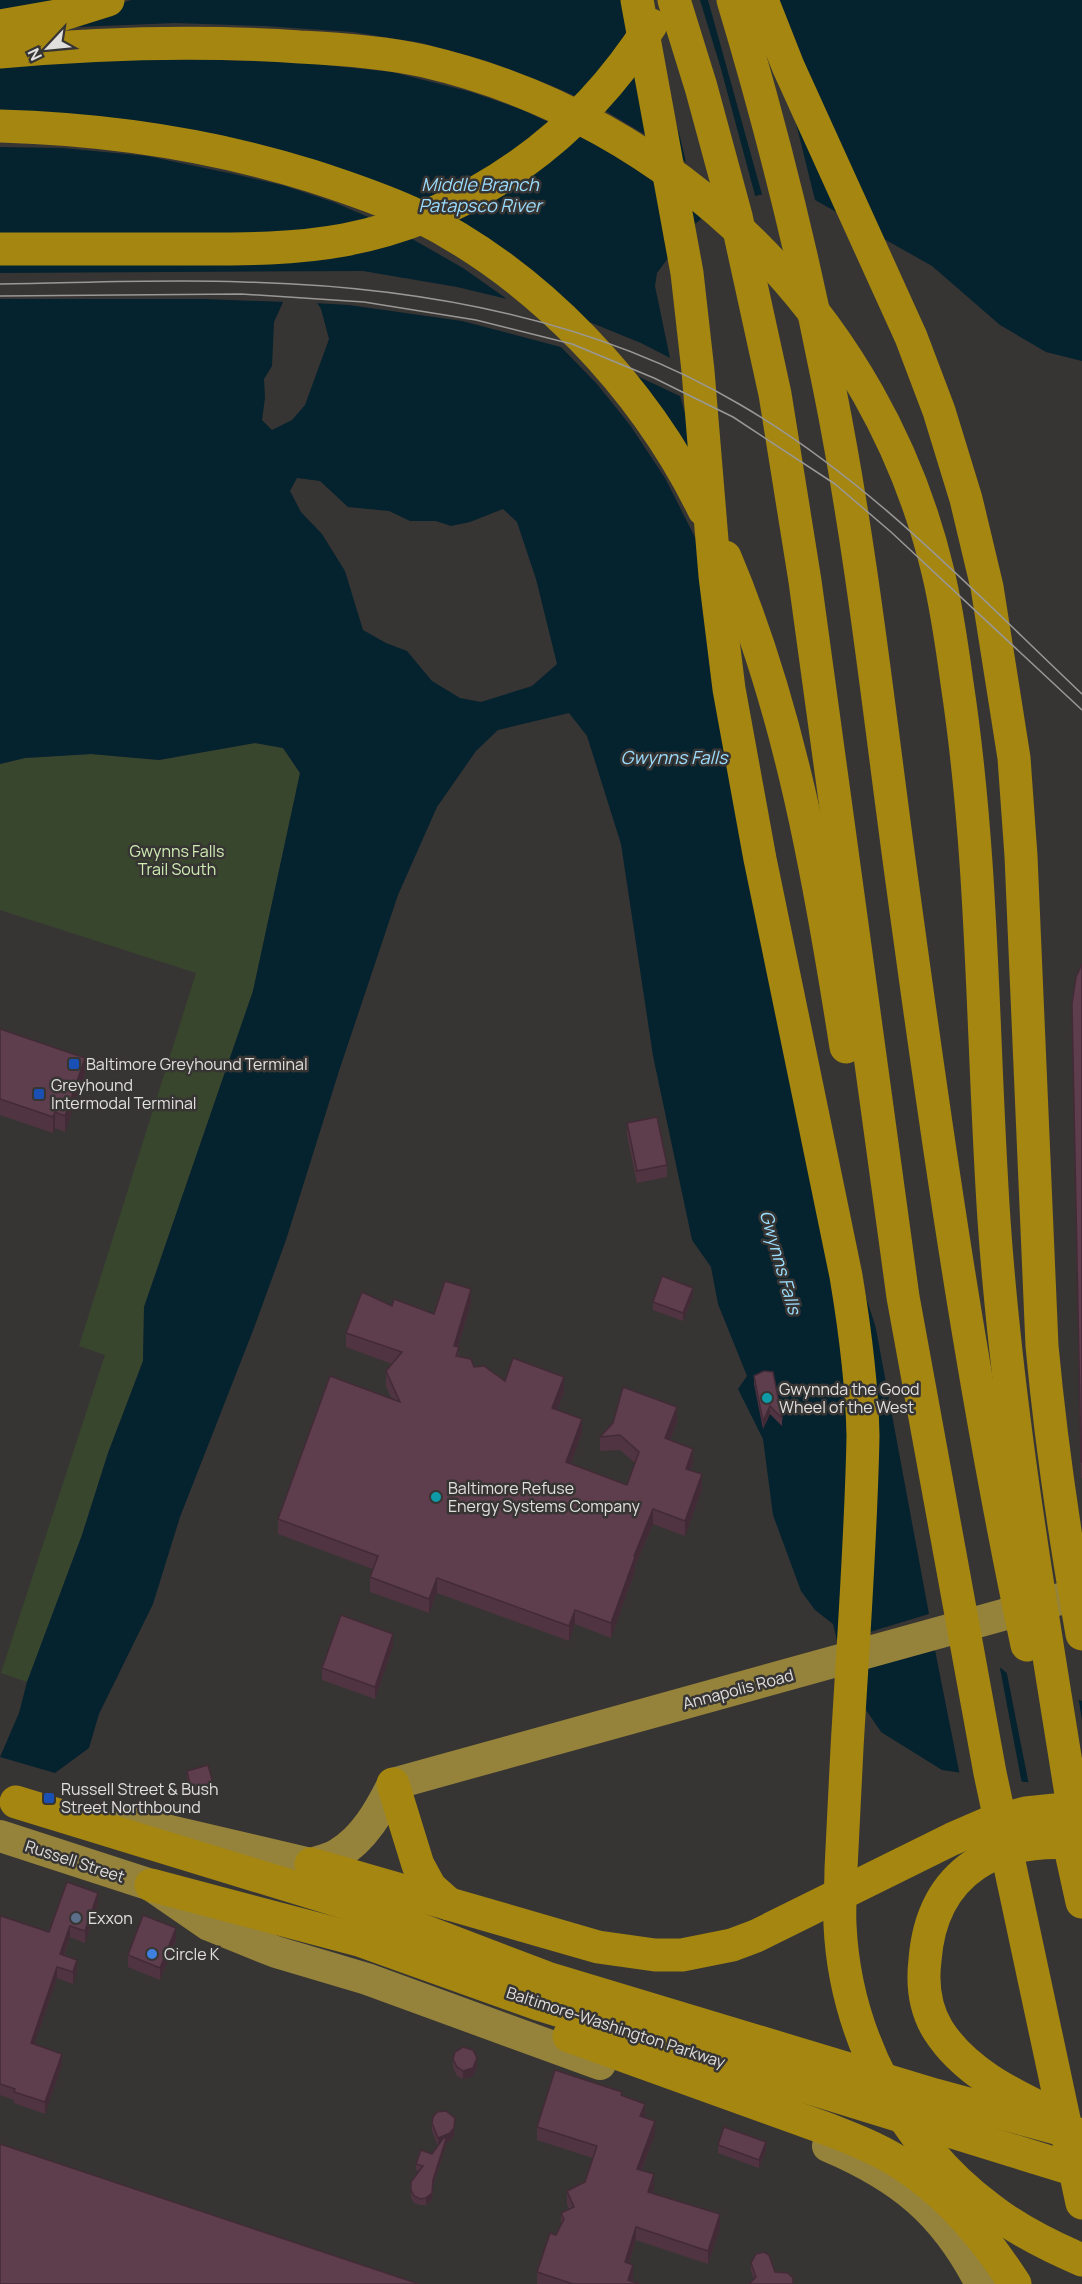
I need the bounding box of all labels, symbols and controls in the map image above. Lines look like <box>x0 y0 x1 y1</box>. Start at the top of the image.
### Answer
north arrow <box>18 18 78 78</box>
text: N <box>22 45 47 65</box>
water label: Middle Branch Patapsco River <box>419 172 544 217</box>
water label: Gwynns Falls <box>621 745 729 769</box>
park label: Gwynns Falls Trail South <box>129 840 225 880</box>
place label: Baltimore Greyhound Terminal <box>86 1053 308 1075</box>
marker: Baltimore Greyhound Terminal <box>67 1057 81 1071</box>
place label: Greyhound Intermodal Terminal <box>51 1074 197 1114</box>
marker: Greyhound Intermodal Terminal <box>32 1087 46 1101</box>
water label: Gwynns Falls <box>755 1207 808 1318</box>
place label: Gwynnda the Good Wheel of the West <box>779 1378 920 1418</box>
marker: Gwynnda the Good Wheel of the West <box>760 1391 774 1405</box>
place label: Baltimore Refuse Energy Systems Company <box>448 1477 640 1517</box>
marker: Baltimore Refuse Energy Systems Company <box>429 1490 443 1504</box>
street label: Annapolis Road <box>680 1664 796 1714</box>
place label: Russell Street & Bush Street Northbound <box>61 1778 218 1818</box>
marker: Russell Street & Bush Street Northbound <box>42 1791 56 1805</box>
street label: Russell Street <box>22 1835 128 1887</box>
place label: Exxon <box>88 1907 133 1929</box>
marker: Exxon <box>69 1911 83 1925</box>
place label: Circle K <box>164 1943 220 1965</box>
marker: Circle K <box>145 1947 159 1961</box>
street label: Baltimore-Washington Parkway <box>504 1981 729 2073</box>

